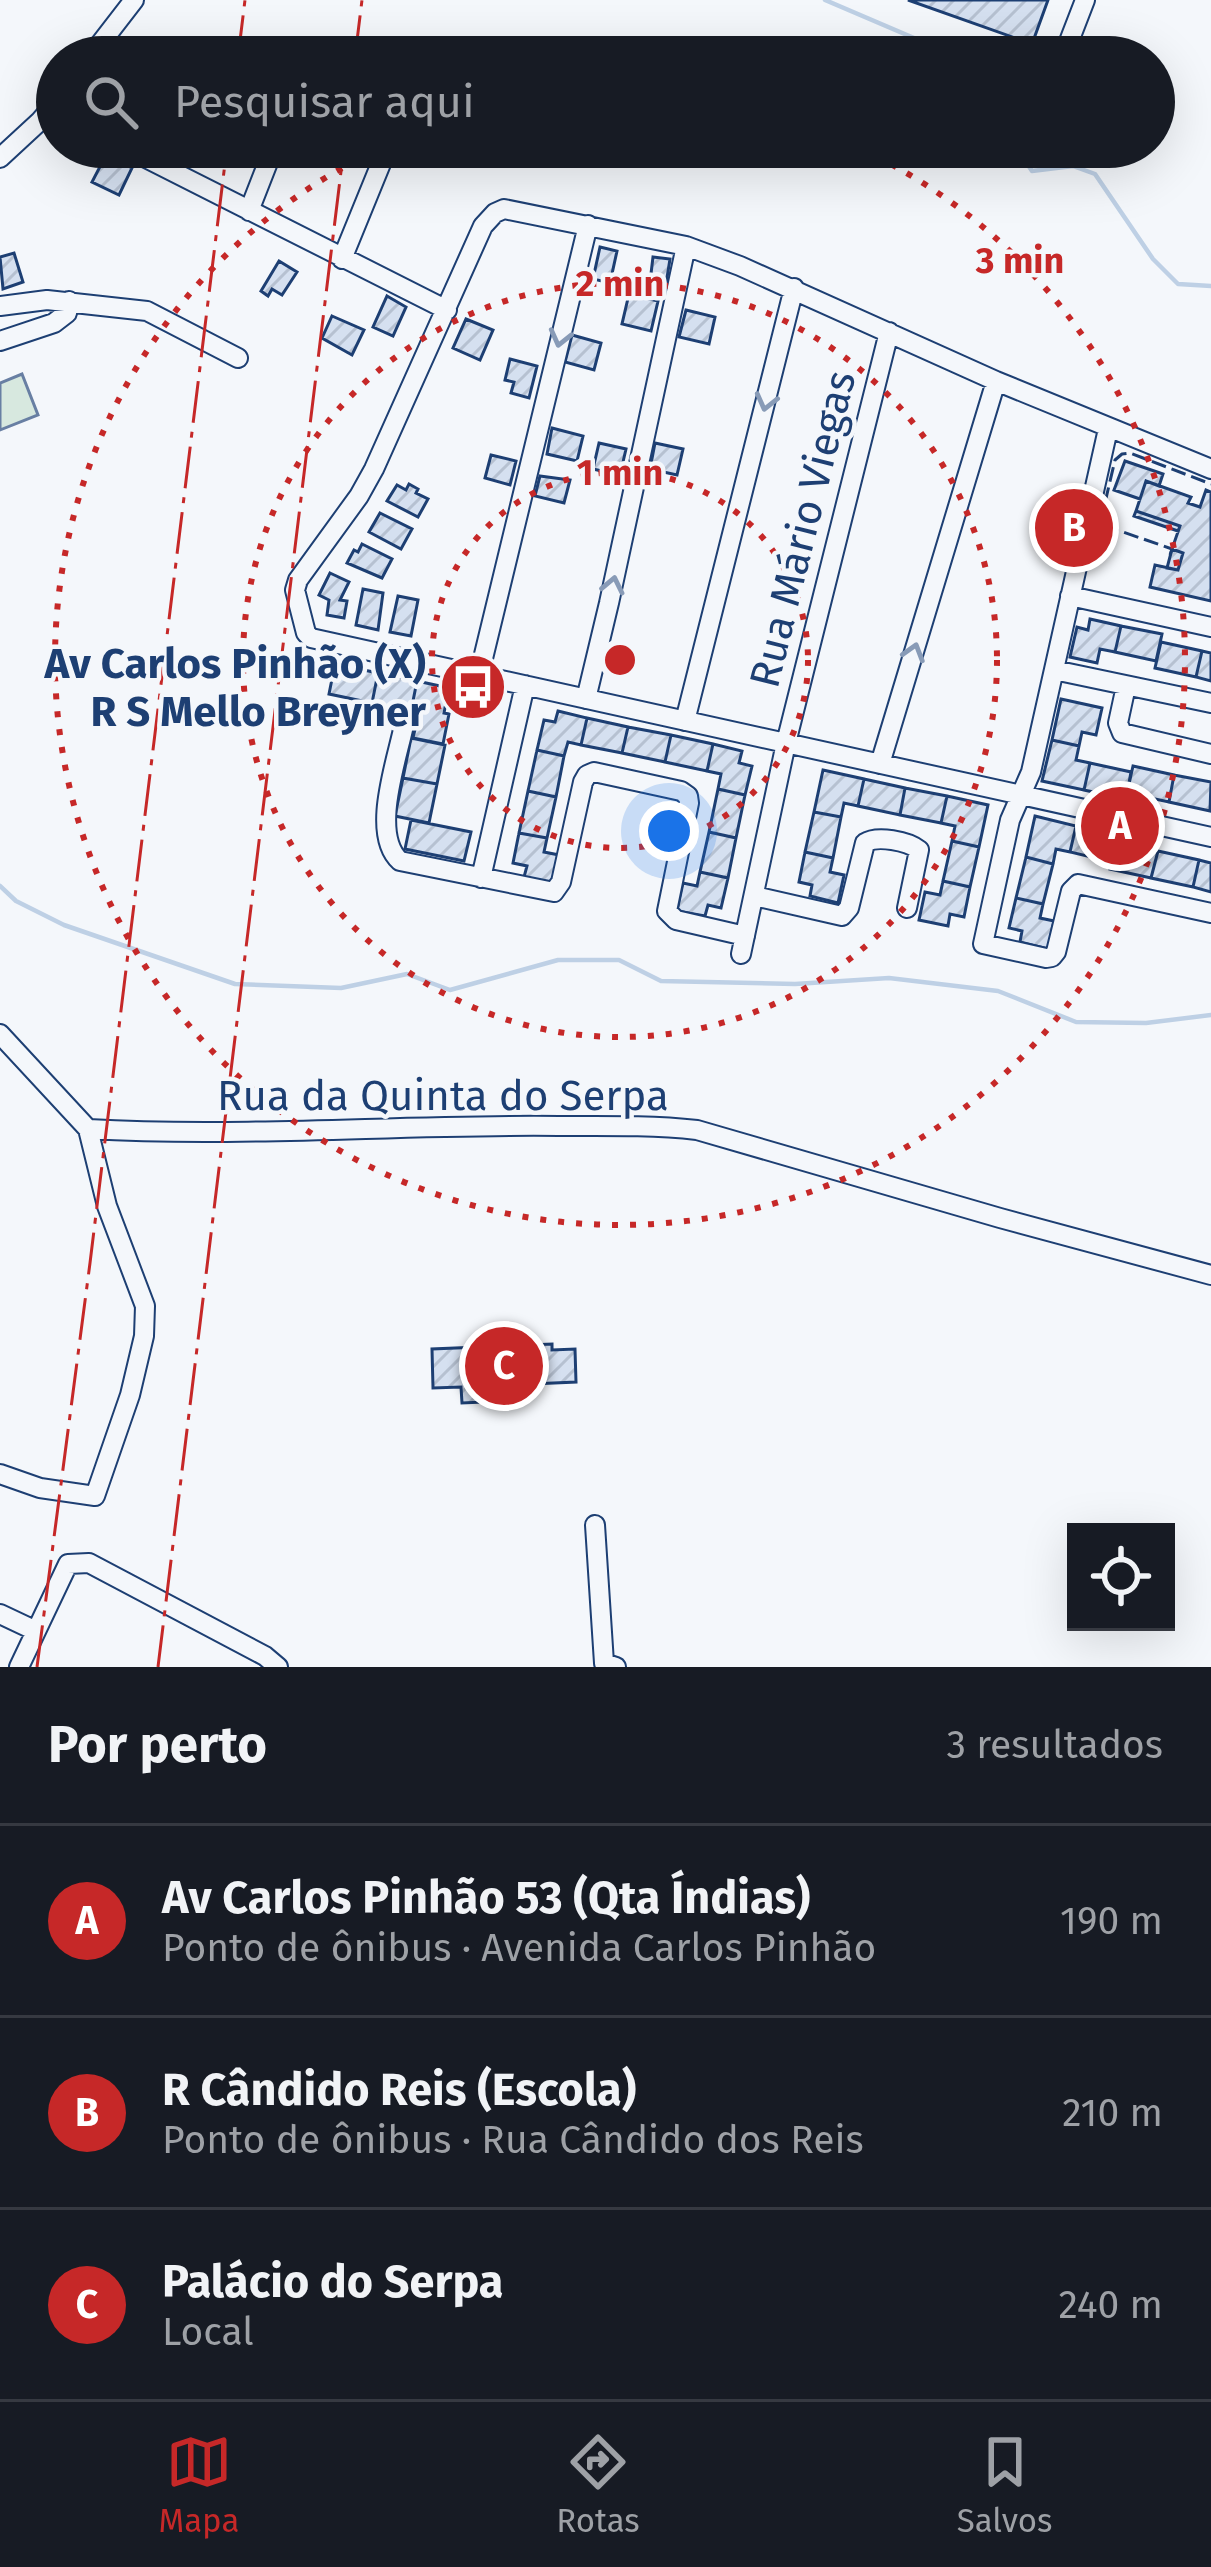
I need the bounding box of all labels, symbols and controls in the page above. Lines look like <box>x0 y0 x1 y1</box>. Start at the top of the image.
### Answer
search box <box>36 36 1175 168</box>
icon: search <box>78 69 144 135</box>
text: Pesquisar aqui <box>174 75 475 129</box>
text: 3 min <box>975 239 1064 283</box>
text: 2 min <box>576 262 664 306</box>
one-way arrow <box>549 328 574 348</box>
street label: Rua Mário Viegas <box>739 366 866 693</box>
one-way arrow <box>755 391 780 411</box>
text: 1 min <box>577 451 663 495</box>
pin: B <box>1035 483 1113 573</box>
one-way arrow <box>600 575 625 595</box>
place label: Av Carlos Pinhão (X) R S Mello Breyner <box>43 639 426 737</box>
centre of rings <box>599 639 641 681</box>
one-way arrow <box>900 642 925 663</box>
bus stop icon: Av Carlos Pinhão (X) R S Mello Breyner <box>438 652 508 722</box>
pin: A <box>1081 781 1159 871</box>
your location <box>639 801 699 861</box>
street label: Rua da Quinta do Serpa <box>217 1071 669 1121</box>
pin: C <box>465 1321 543 1411</box>
map controls <box>1067 1523 1175 1631</box>
button: locate <box>1067 1523 1175 1631</box>
text: Por perto <box>48 1714 267 1776</box>
text: 3 resultados <box>946 1722 1163 1768</box>
text: Av Carlos Pinhão 53 (Qta Índias) <box>162 1871 811 1925</box>
text: A <box>75 1898 99 1944</box>
text: 190 m <box>1060 1898 1163 1944</box>
text: Ponto de ônibus · Avenida Carlos Pinhão <box>162 1925 876 1971</box>
text: R Cândido Reis (Escola) <box>162 2063 636 2117</box>
text: B <box>75 2090 99 2136</box>
text: 210 m <box>1062 2090 1163 2136</box>
text: Ponto de ônibus · Rua Cândido dos Reis <box>162 2117 864 2163</box>
text: Palácio do Serpa <box>162 2255 504 2309</box>
text: C <box>76 2282 98 2328</box>
text: 240 m <box>1058 2282 1163 2328</box>
text: Local <box>162 2309 254 2355</box>
tab: Mapa <box>158 2429 239 2541</box>
tab: Rotas <box>556 2429 640 2541</box>
tab: Salvos <box>957 2429 1052 2541</box>

